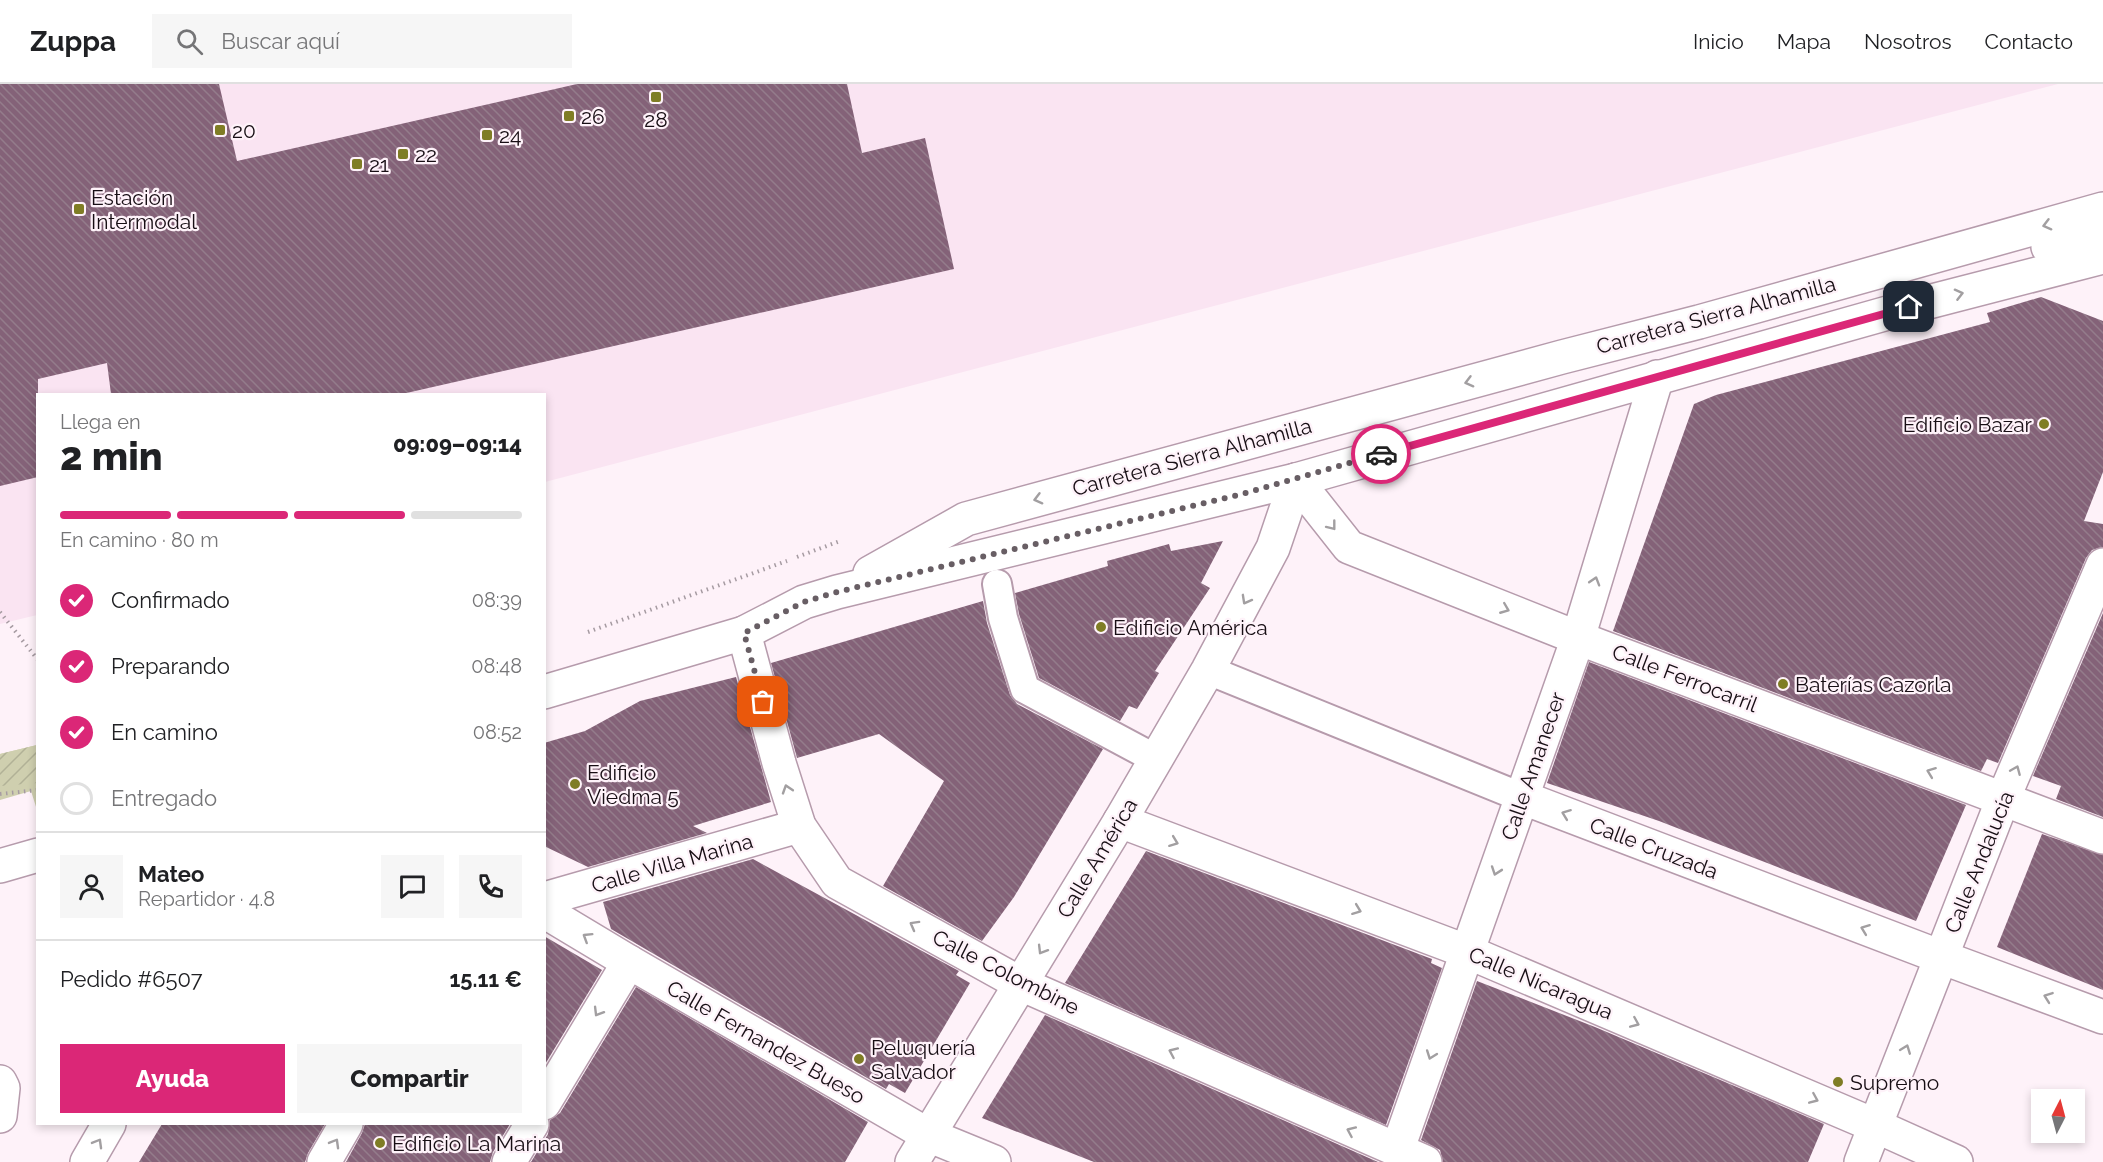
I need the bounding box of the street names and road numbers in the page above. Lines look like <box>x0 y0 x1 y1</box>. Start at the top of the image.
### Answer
street label: Carretera Sierra Alhamilla <box>1594 271 1838 359</box>
street label: Carretera Sierra Alhamilla <box>1070 413 1314 501</box>
street label: Calle Ferrocarril <box>1609 639 1762 717</box>
street label: Calle Amanecer <box>1496 688 1570 843</box>
street label: Calle Andalucía <box>1939 787 2019 937</box>
street label: Calle América <box>1052 794 1142 922</box>
street label: Calle Cruzada <box>1586 812 1722 884</box>
street label: Calle Villa Marina <box>588 828 756 898</box>
street label: Calle Colombine <box>928 924 1084 1020</box>
street label: Calle Nicaragua <box>1465 941 1617 1025</box>
street label: Calle Fernandez Bueso <box>662 975 870 1109</box>

